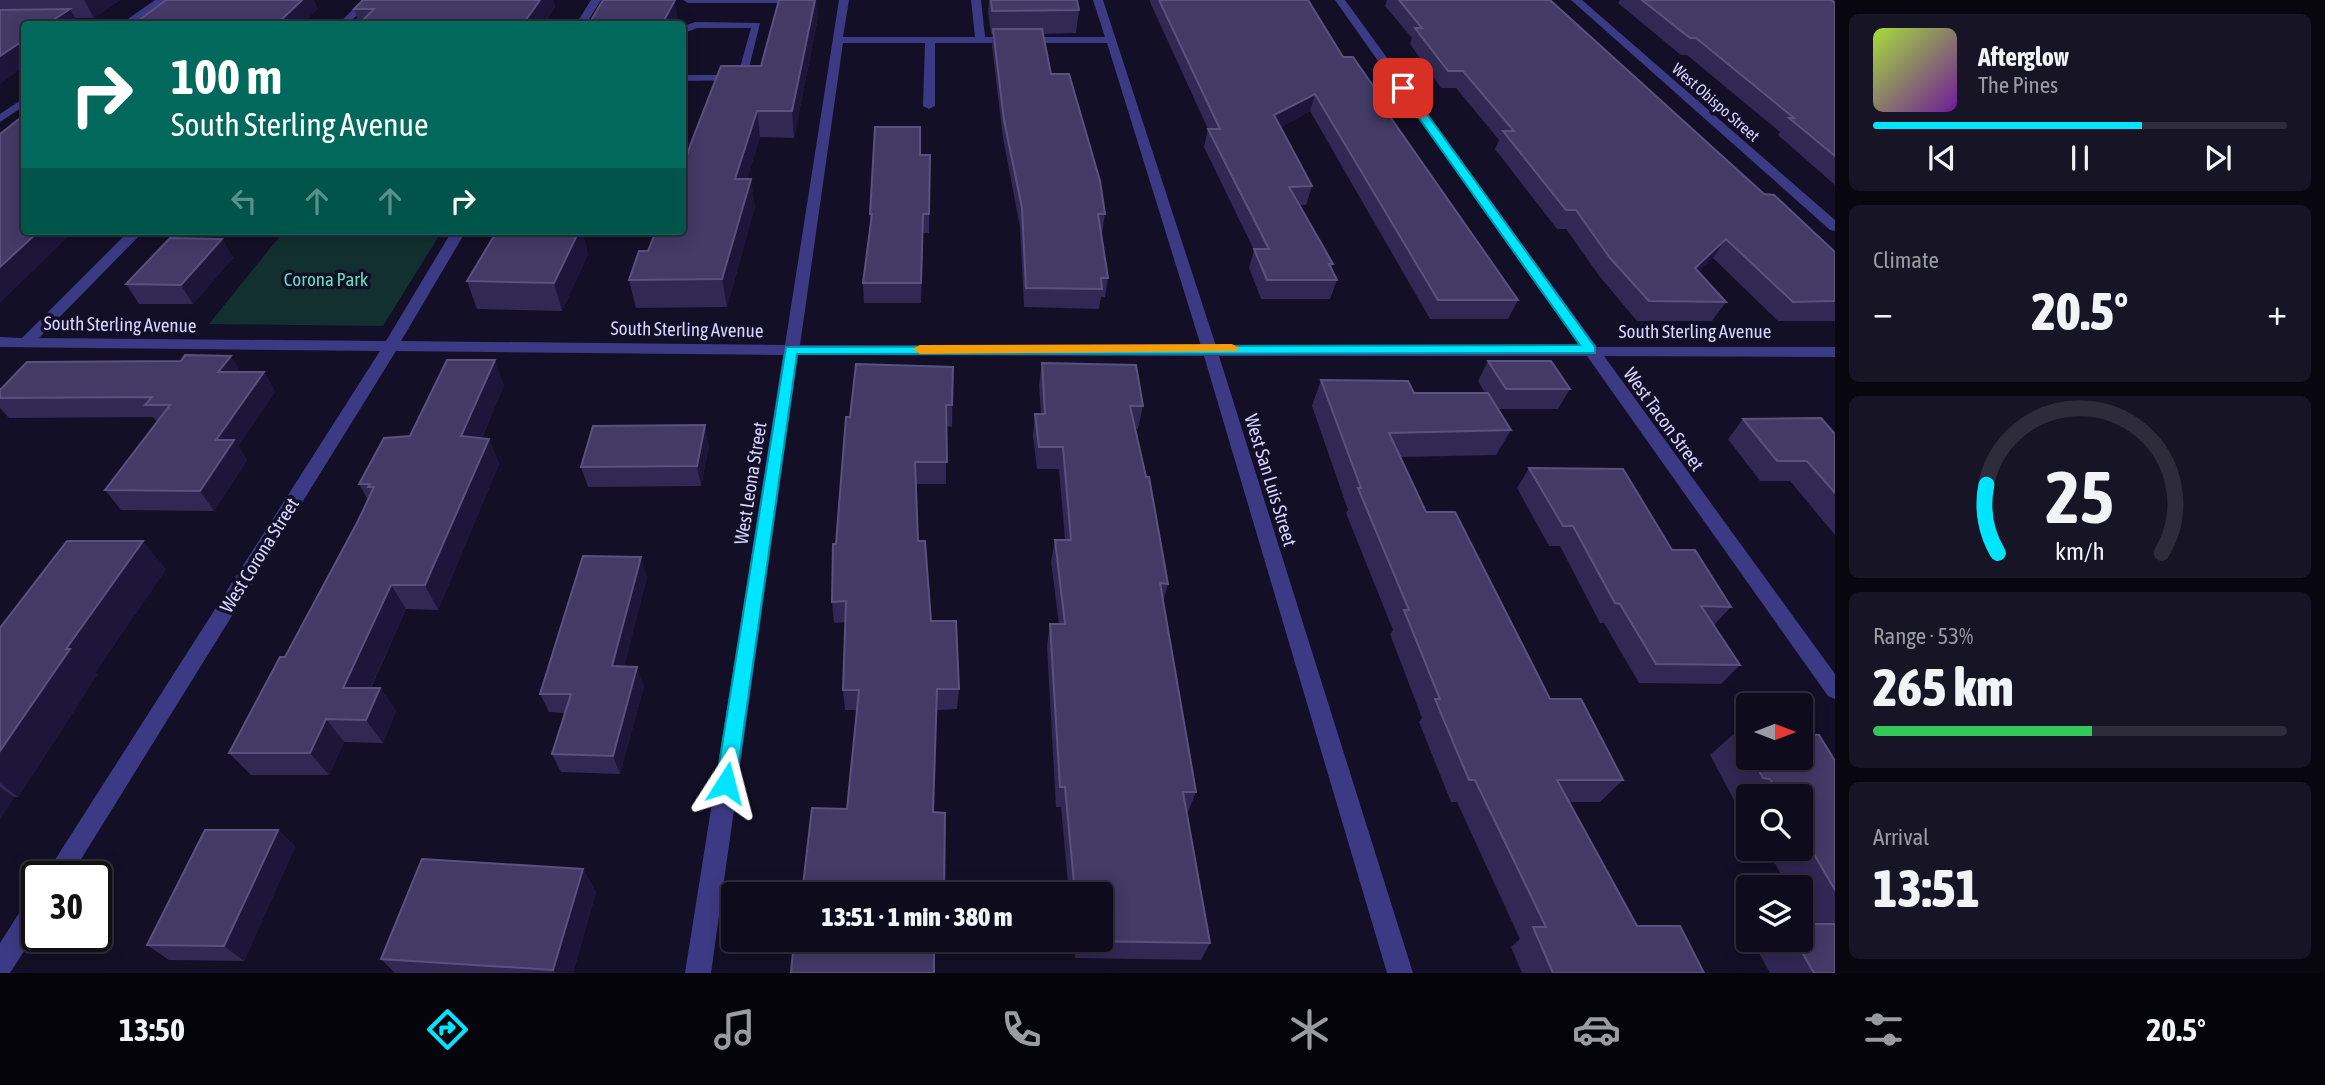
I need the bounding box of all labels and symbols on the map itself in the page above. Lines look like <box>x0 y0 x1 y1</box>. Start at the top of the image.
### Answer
pin <box>1373 58 1433 118</box>
street label: West Obispo Street <box>1668 59 1764 146</box>
park label: Corona Park <box>284 268 369 290</box>
street label: South Sterling Avenue <box>43 312 197 336</box>
street label: South Sterling Avenue <box>610 317 764 341</box>
street label: South Sterling Avenue <box>1619 320 1771 342</box>
street label: West Tacon Street <box>1619 363 1709 475</box>
street label: West San Luis Street <box>1240 411 1302 549</box>
street label: West Leona Street <box>729 420 771 546</box>
street label: West Corona Street <box>215 494 303 616</box>
north arrow <box>1736 693 1813 770</box>
position arrow <box>689 746 763 820</box>
speed limit sign: 30 <box>21 861 112 952</box>

